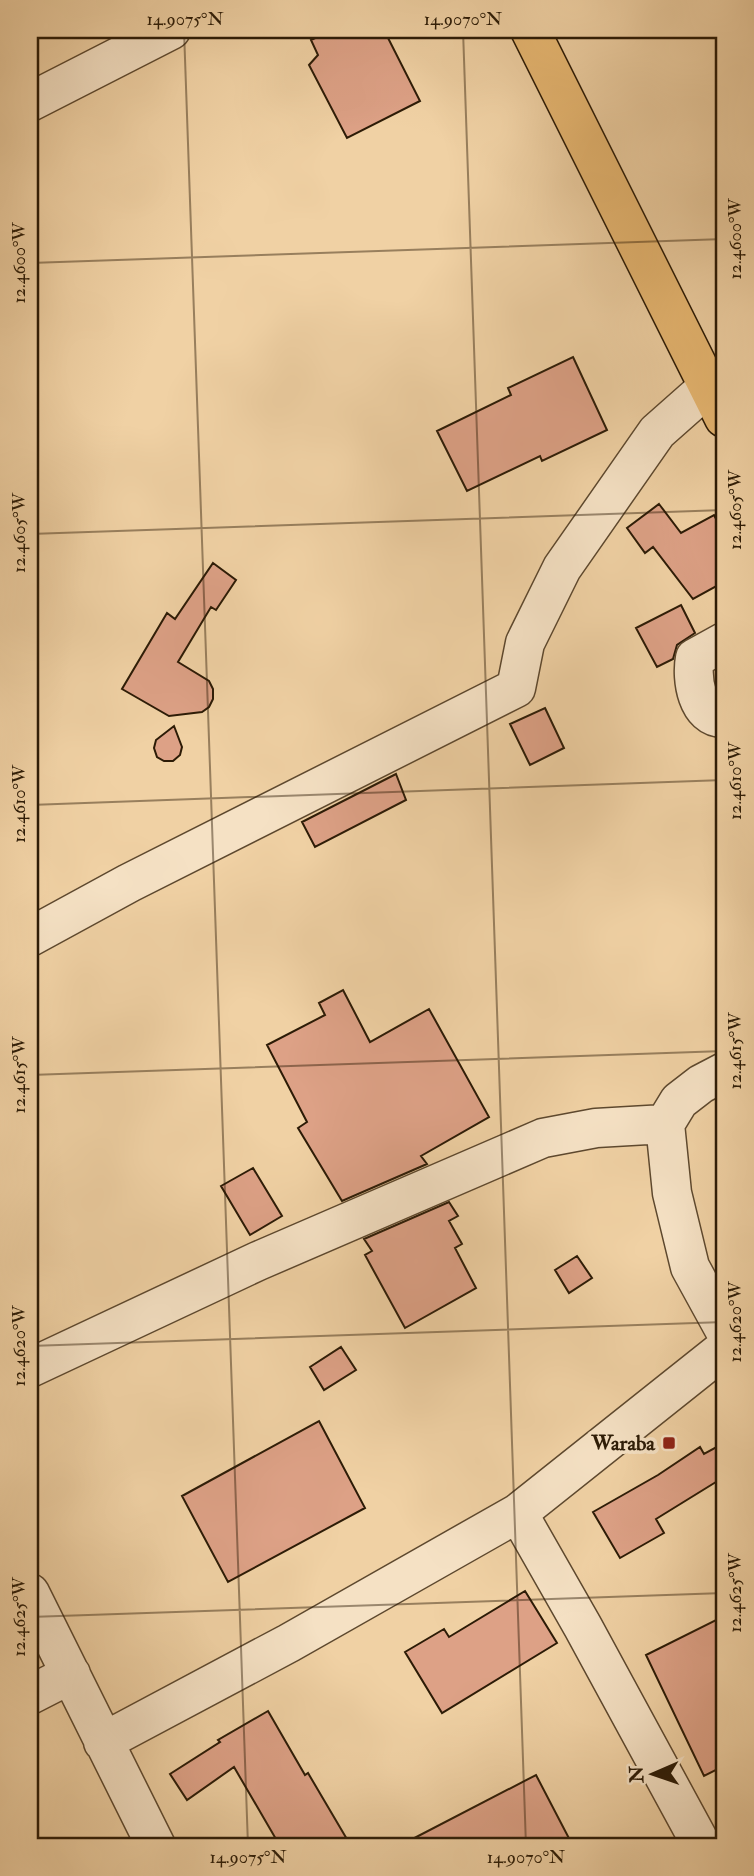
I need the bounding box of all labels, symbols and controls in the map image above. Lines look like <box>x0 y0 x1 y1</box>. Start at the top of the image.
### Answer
text: 14.9075°N <box>146 8 224 31</box>
text: 14.9070°N <box>424 8 502 31</box>
text: 12.4600°W <box>724 198 747 280</box>
text: 12.4600°W <box>8 222 31 304</box>
text: 12.4605°W <box>724 469 747 550</box>
text: 12.4605°W <box>8 492 31 573</box>
text: 12.4610°W <box>724 741 747 820</box>
text: 12.4610°W <box>8 764 31 843</box>
text: 12.4615°W <box>724 1012 747 1089</box>
text: 12.4615°W <box>8 1036 31 1113</box>
text: 12.4620°W <box>724 1281 747 1363</box>
text: 12.4620°W <box>8 1305 31 1387</box>
place label: Waraba <box>590 1430 656 1457</box>
marker: Waraba <box>661 1435 677 1451</box>
text: 12.4625°W <box>724 1552 747 1633</box>
text: 12.4625°W <box>8 1576 31 1657</box>
north arrow <box>618 1740 688 1810</box>
text: N <box>625 1765 649 1784</box>
text: 14.9075°N <box>209 1846 287 1869</box>
text: 14.9070°N <box>487 1846 565 1869</box>

